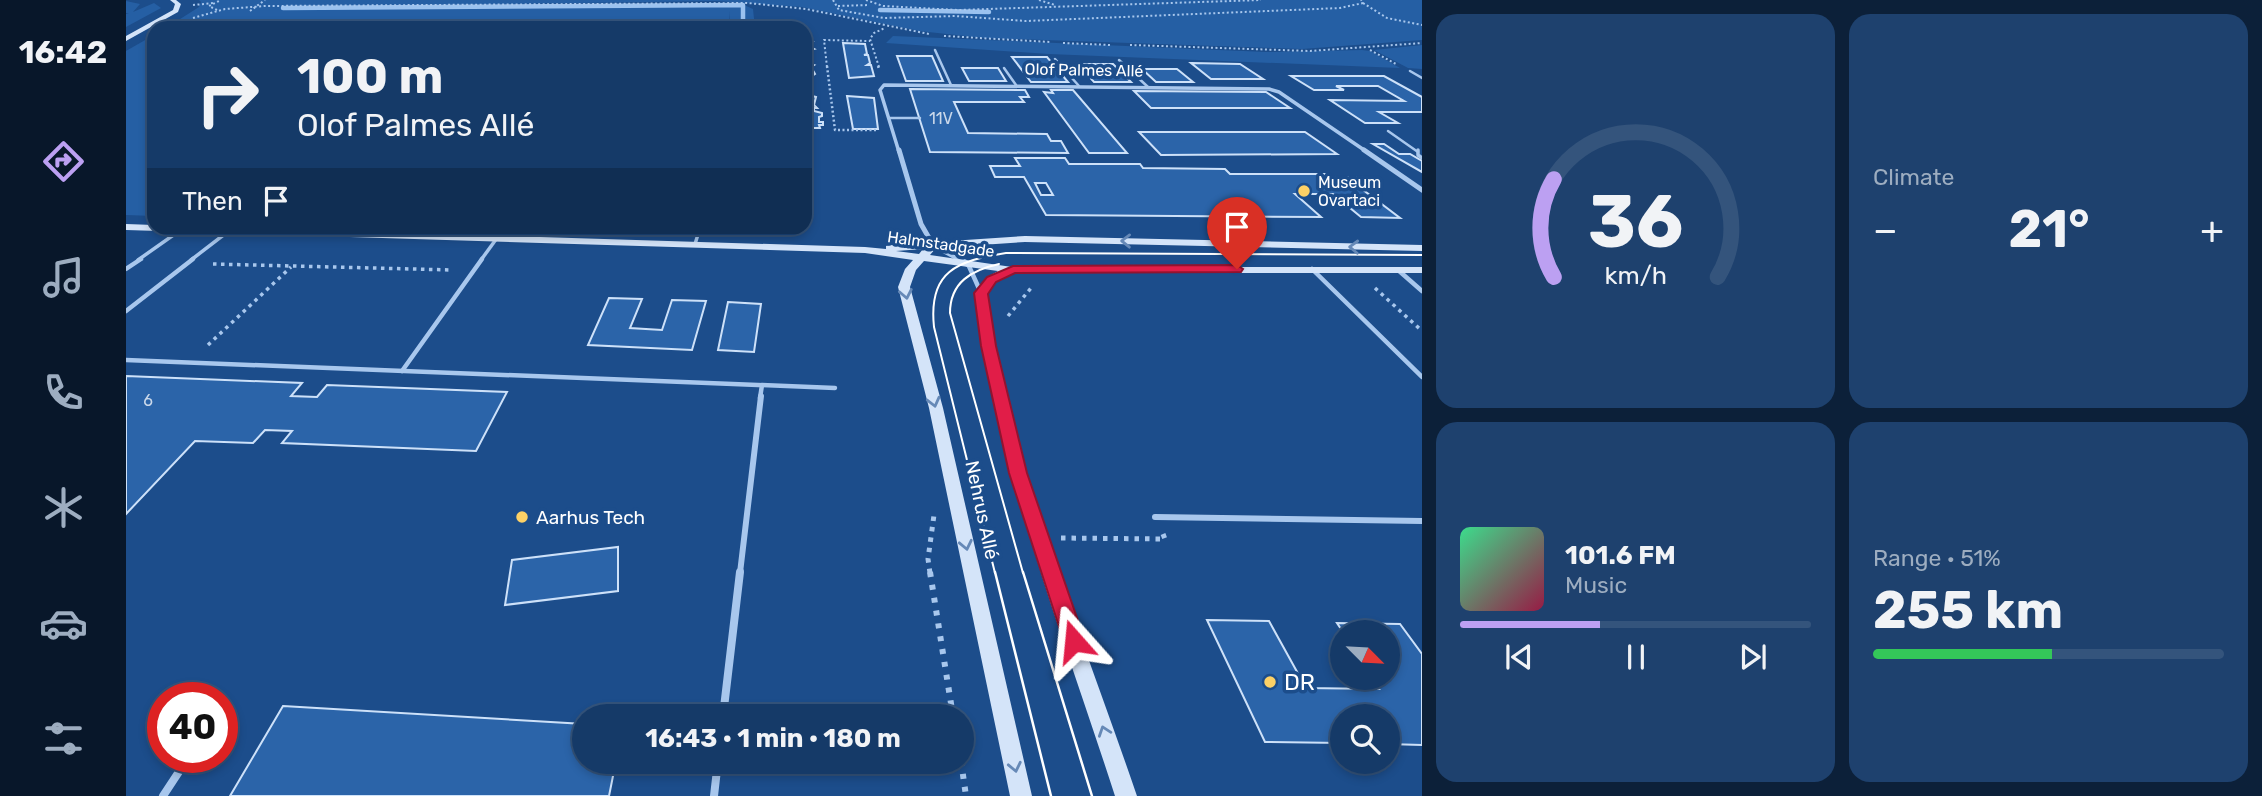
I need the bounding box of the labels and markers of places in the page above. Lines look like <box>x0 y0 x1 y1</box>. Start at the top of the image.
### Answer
place label: Museum Ovartaci <box>1318 173 1381 210</box>
marker: Museum Ovartaci <box>1296 183 1312 199</box>
pin <box>1207 197 1267 269</box>
place label: Aarhus Tech <box>536 506 645 529</box>
marker: Aarhus Tech <box>514 509 530 525</box>
place label: DR <box>1284 668 1315 696</box>
marker: DR <box>1262 674 1278 690</box>

